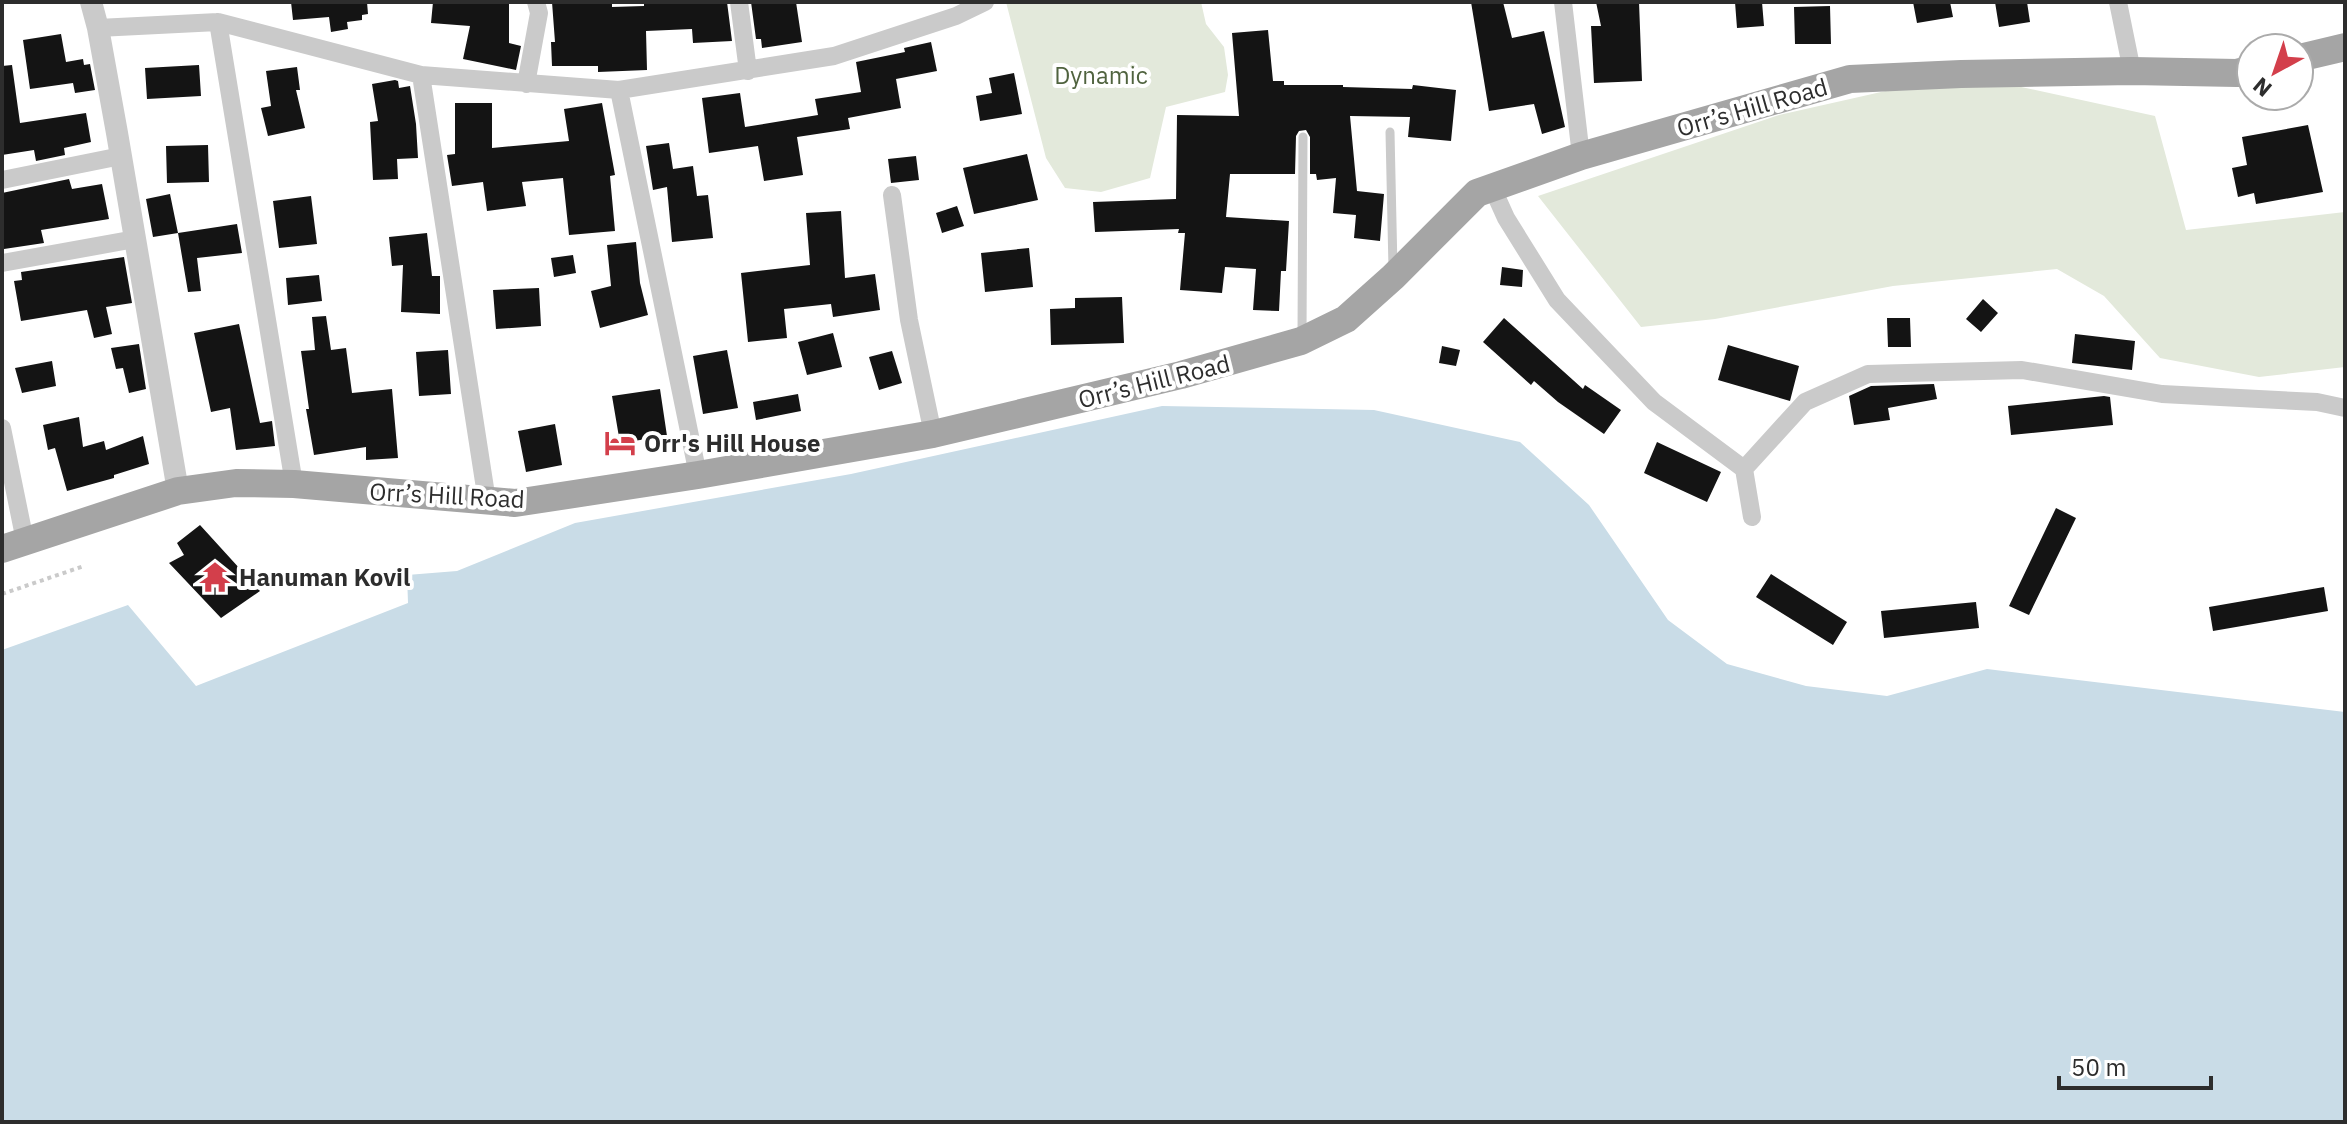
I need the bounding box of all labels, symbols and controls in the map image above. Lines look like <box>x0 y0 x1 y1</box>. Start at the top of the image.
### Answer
north arrow <box>2235 32 2315 112</box>
park label: Dynamic <box>1054 59 1148 91</box>
street label: Orr’s Hill Road <box>1673 70 1831 144</box>
text: N <box>2246 71 2277 104</box>
street label: Orr’s Hill Road <box>1075 347 1233 415</box>
hotel icon: Orr's Hill House <box>603 426 637 460</box>
place label: Orr's Hill House <box>644 427 821 459</box>
street label: Orr’s Hill Road <box>369 475 525 515</box>
temple icon: Hanuman Kovil <box>198 560 232 594</box>
place label: Hanuman Kovil <box>239 561 410 593</box>
scale bar <box>2059 1040 2211 1090</box>
text: 50 m <box>2071 1051 2126 1083</box>

